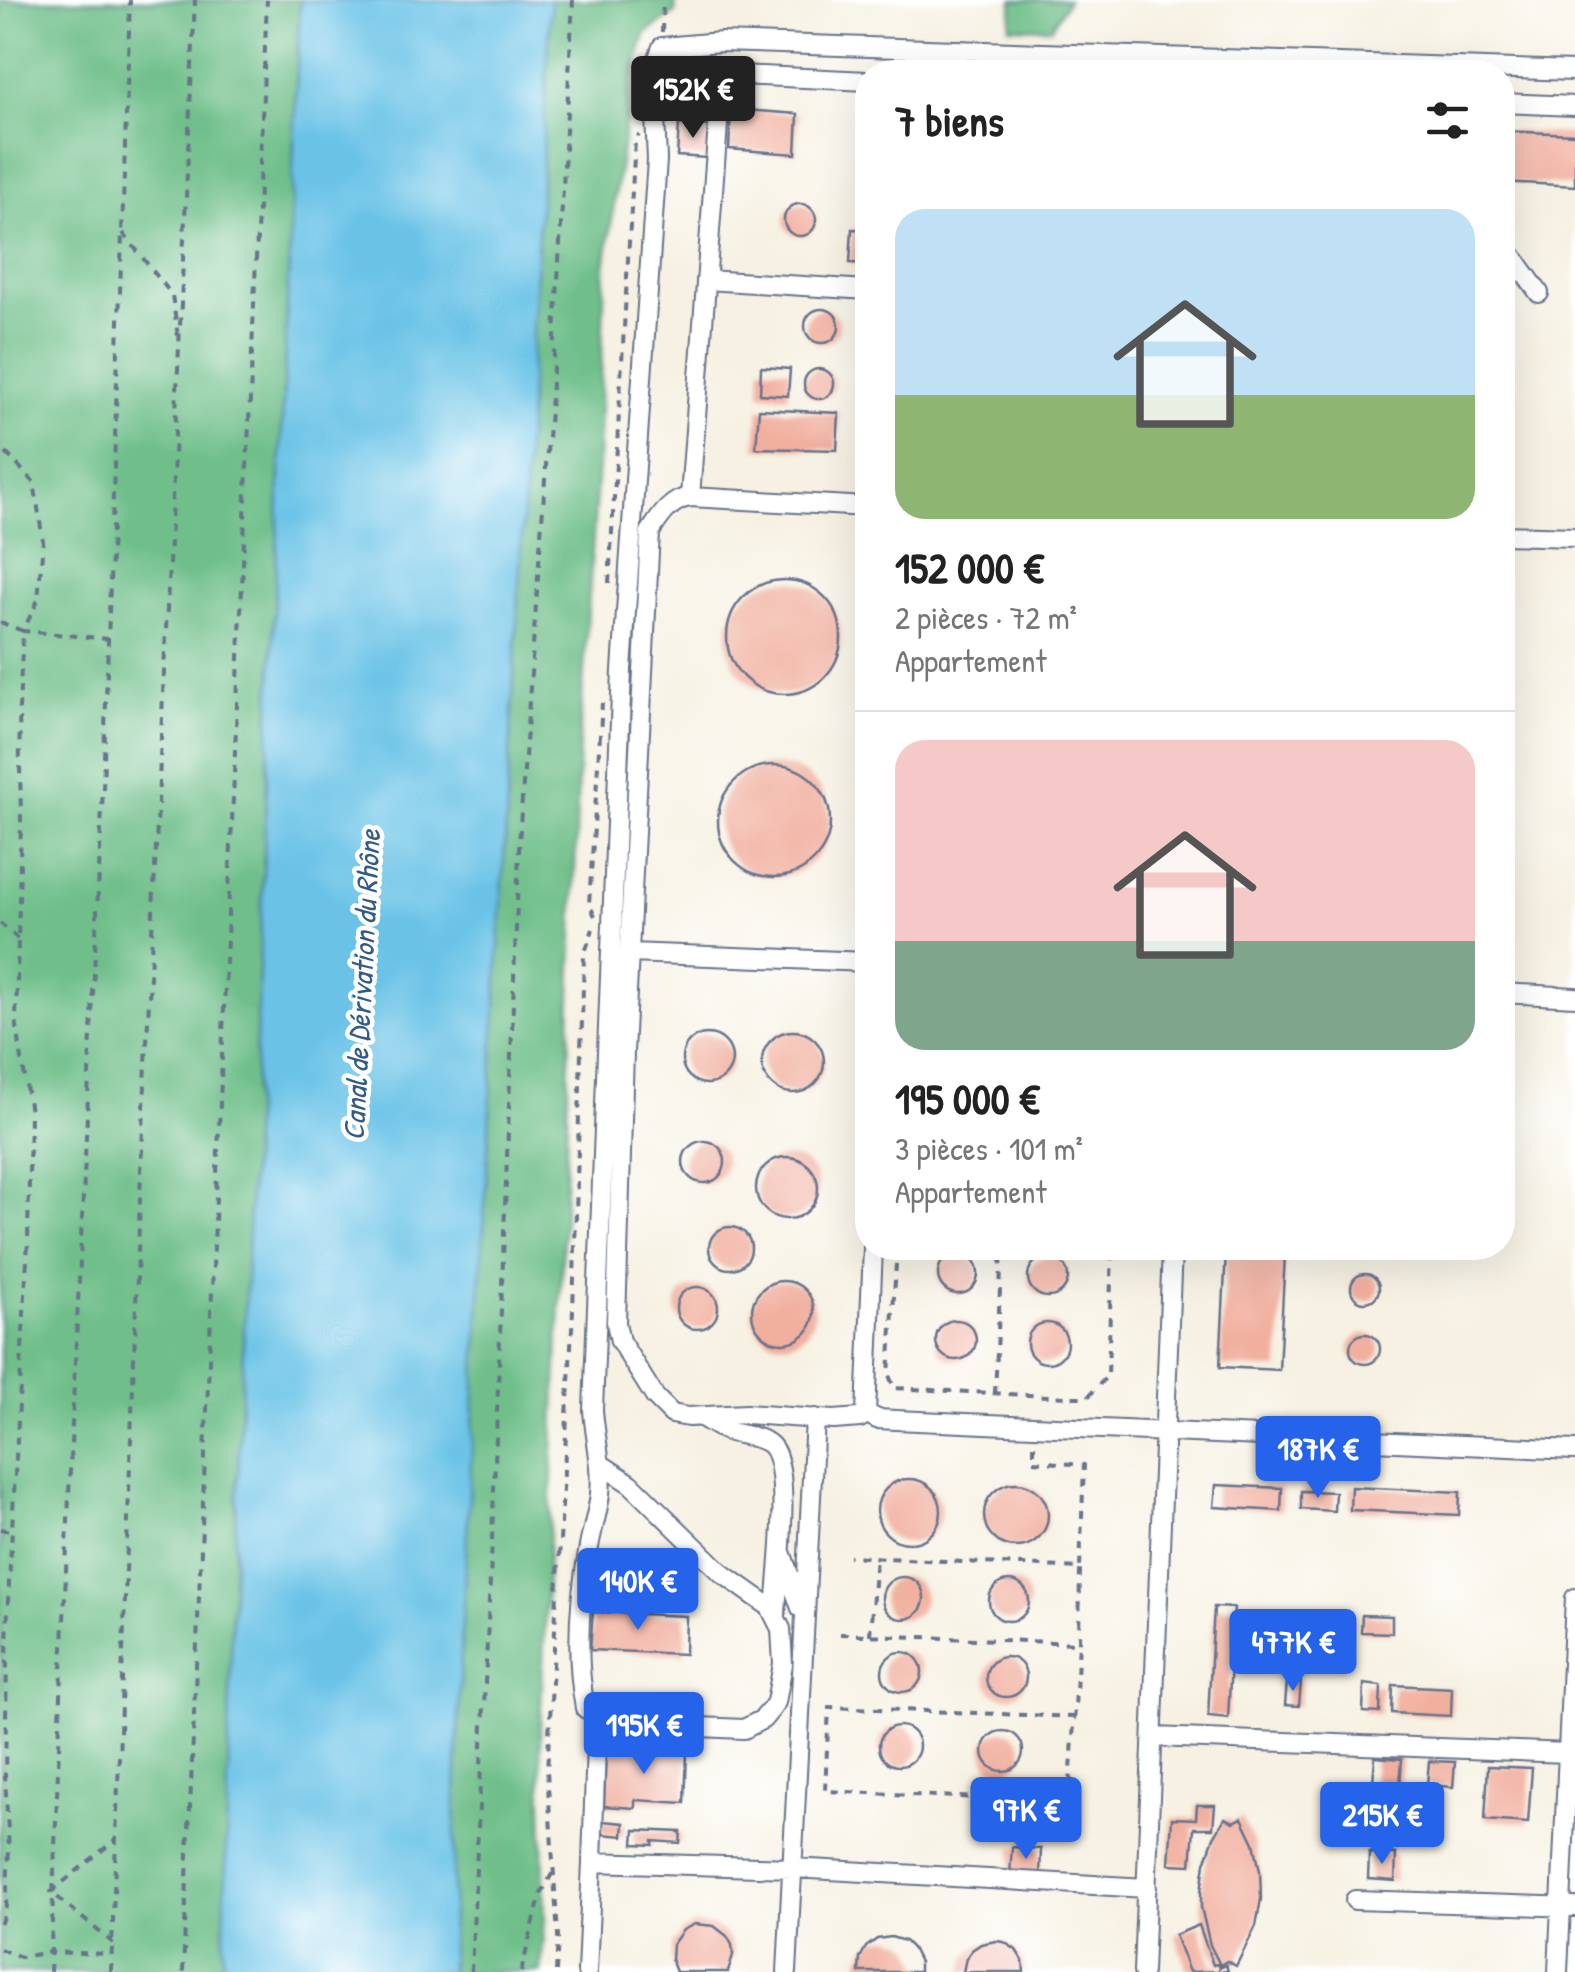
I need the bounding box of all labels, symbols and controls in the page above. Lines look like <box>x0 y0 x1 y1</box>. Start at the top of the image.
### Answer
pin: 152K € <box>612 56 774 141</box>
text: 152K € <box>653 67 733 110</box>
text: 7 biens <box>895 92 1004 149</box>
icon: filters <box>1420 93 1475 148</box>
icon: home <box>1095 274 1275 454</box>
text: 152 000 € <box>895 539 1044 596</box>
text: 2 pièces · 72 m² <box>895 596 1077 639</box>
text: Appartement <box>895 639 1047 682</box>
icon: home <box>1095 805 1275 985</box>
water label: Canal de Dérivation du Rhône <box>333 828 389 1141</box>
text: 195 000 € <box>895 1070 1039 1127</box>
text: 3 pièces · 101 m² <box>895 1127 1083 1170</box>
text: Appartement <box>895 1170 1047 1213</box>
pin: 187K € <box>1237 1416 1399 1501</box>
text: 187K € <box>1278 1427 1358 1470</box>
pin: 140K € <box>557 1548 719 1633</box>
text: 140K € <box>599 1559 677 1602</box>
pin: 477K € <box>1212 1609 1374 1694</box>
text: 477K € <box>1251 1620 1335 1663</box>
pin: 195K € <box>563 1692 725 1777</box>
text: 195K € <box>606 1703 682 1746</box>
pin: 97K € <box>956 1777 1096 1862</box>
pin: 215K € <box>1301 1782 1463 1867</box>
text: 97K € <box>992 1788 1060 1831</box>
text: 215K € <box>1342 1793 1422 1836</box>

